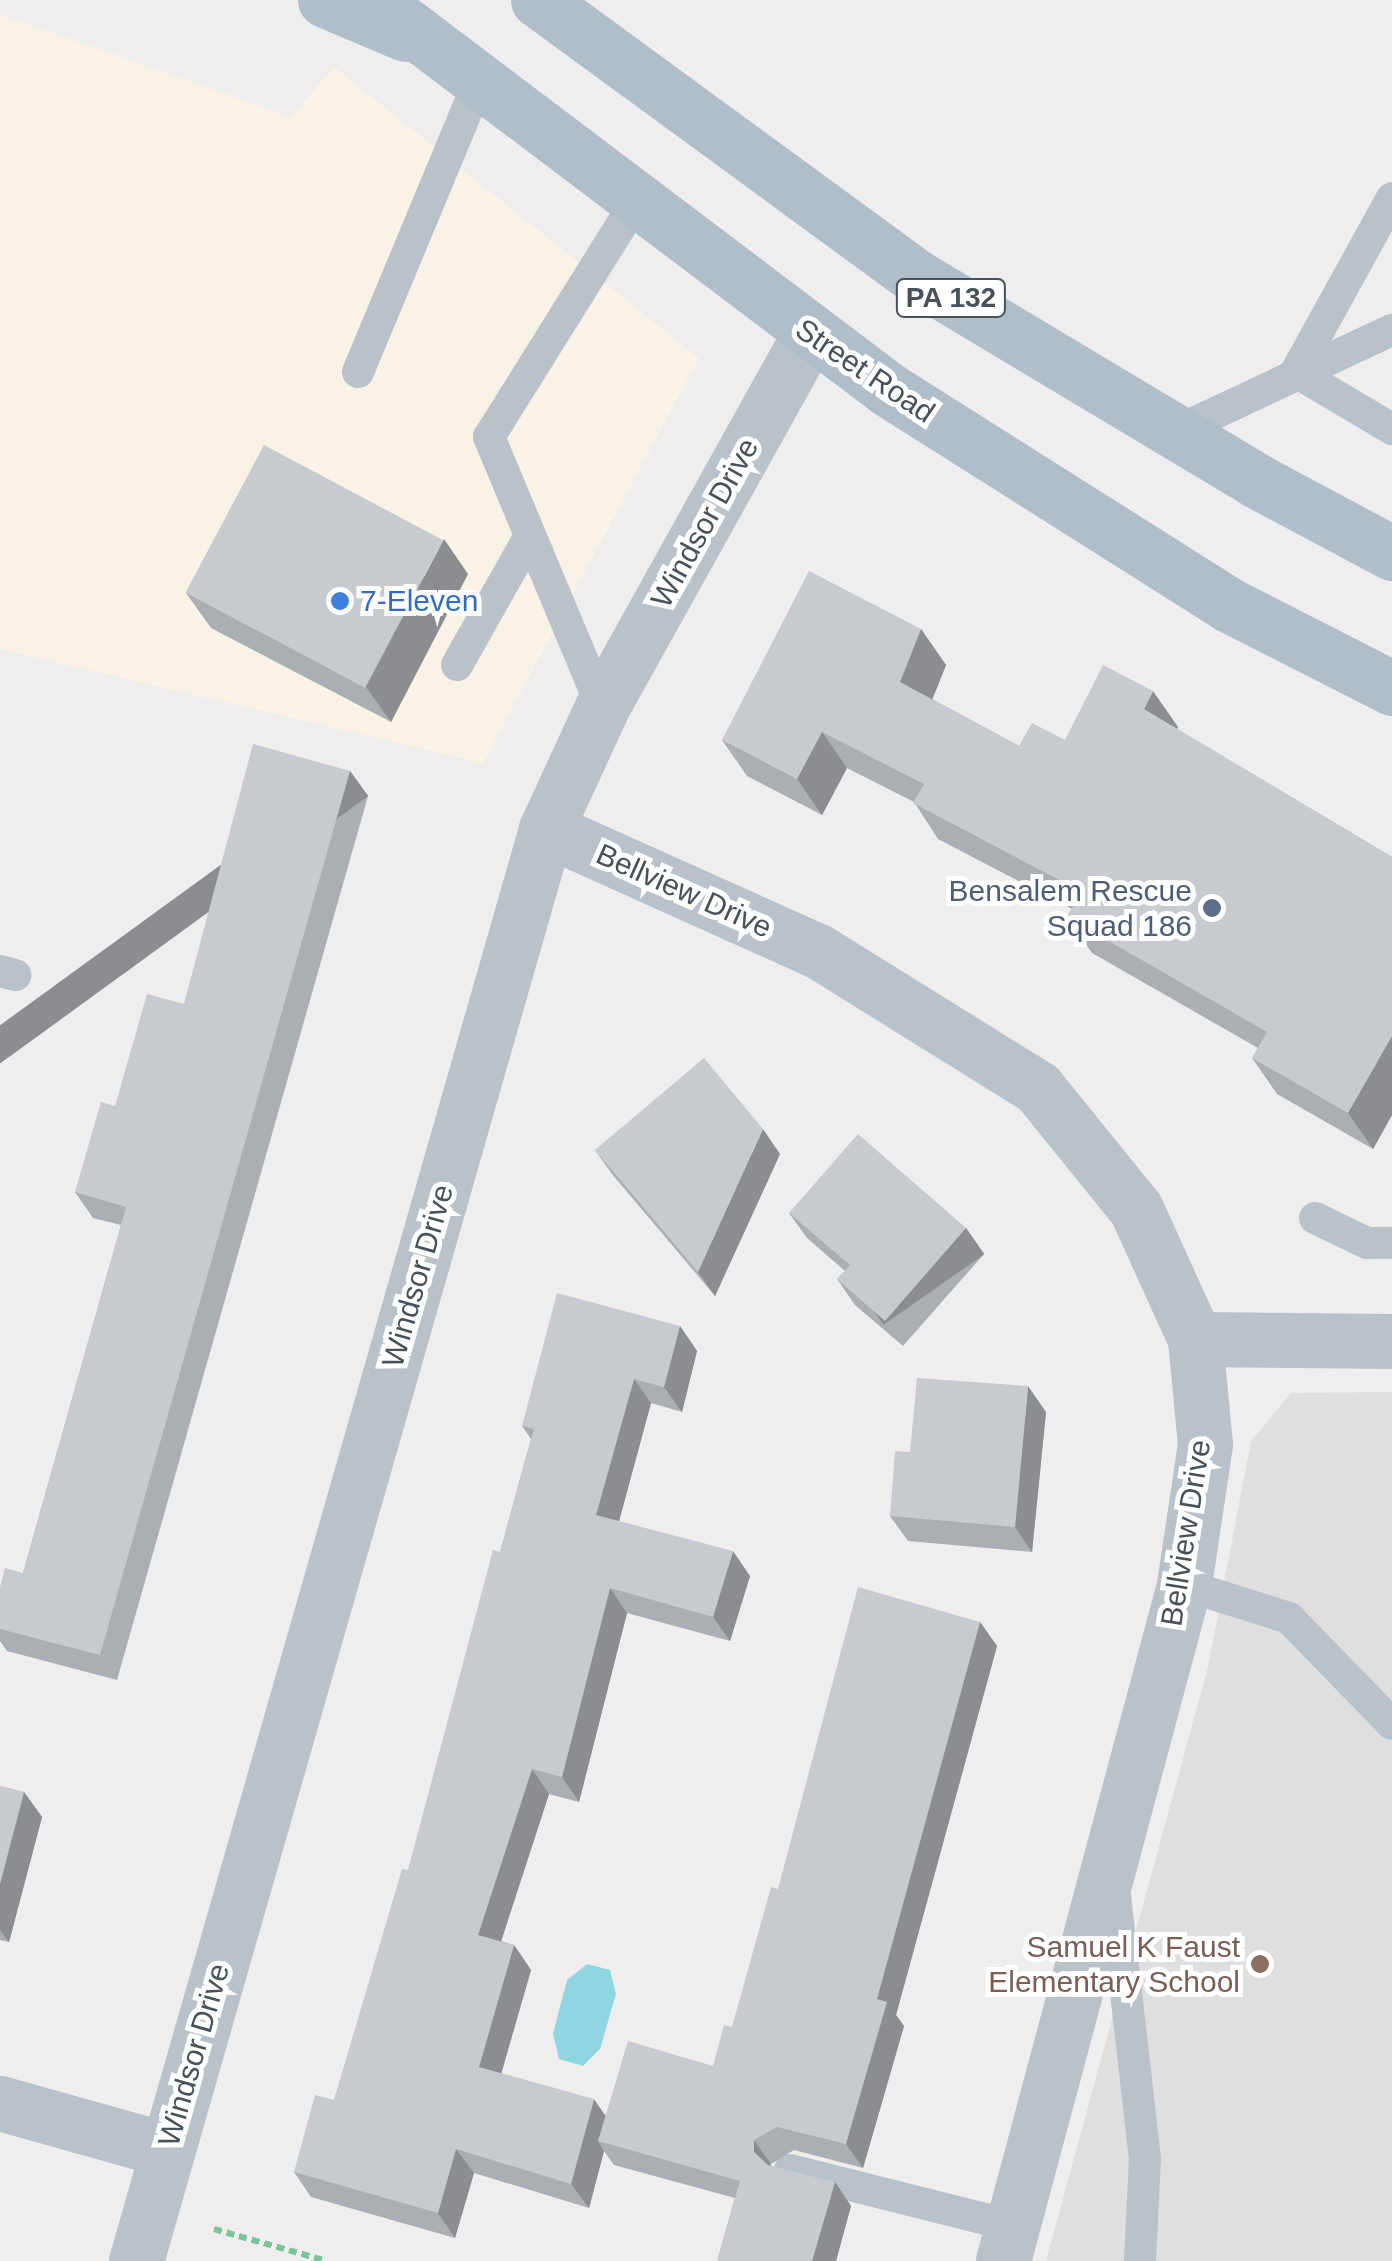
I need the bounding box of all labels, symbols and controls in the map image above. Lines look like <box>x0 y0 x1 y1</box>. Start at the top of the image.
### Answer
road number: PA 132 <box>894 275 1008 321</box>
street label: Street Road <box>789 311 941 431</box>
street label: Windsor Drive <box>644 432 766 614</box>
place label: 7-Eleven <box>360 583 478 619</box>
marker: 7-Eleven <box>329 590 351 612</box>
street label: Bellview Drive <box>591 836 777 946</box>
place label: Bensalem Rescue Squad 186 <box>949 873 1192 944</box>
marker: Bensalem Rescue Squad 186 <box>1201 897 1223 919</box>
street label: Windsor Drive <box>375 1181 461 1371</box>
street label: Bellview Drive <box>1153 1437 1219 1629</box>
place label: Samuel K Faust Elementary School <box>988 1929 1240 2000</box>
marker: Samuel K Faust Elementary School <box>1249 1953 1271 1975</box>
street label: Windsor Drive <box>151 1960 237 2150</box>

